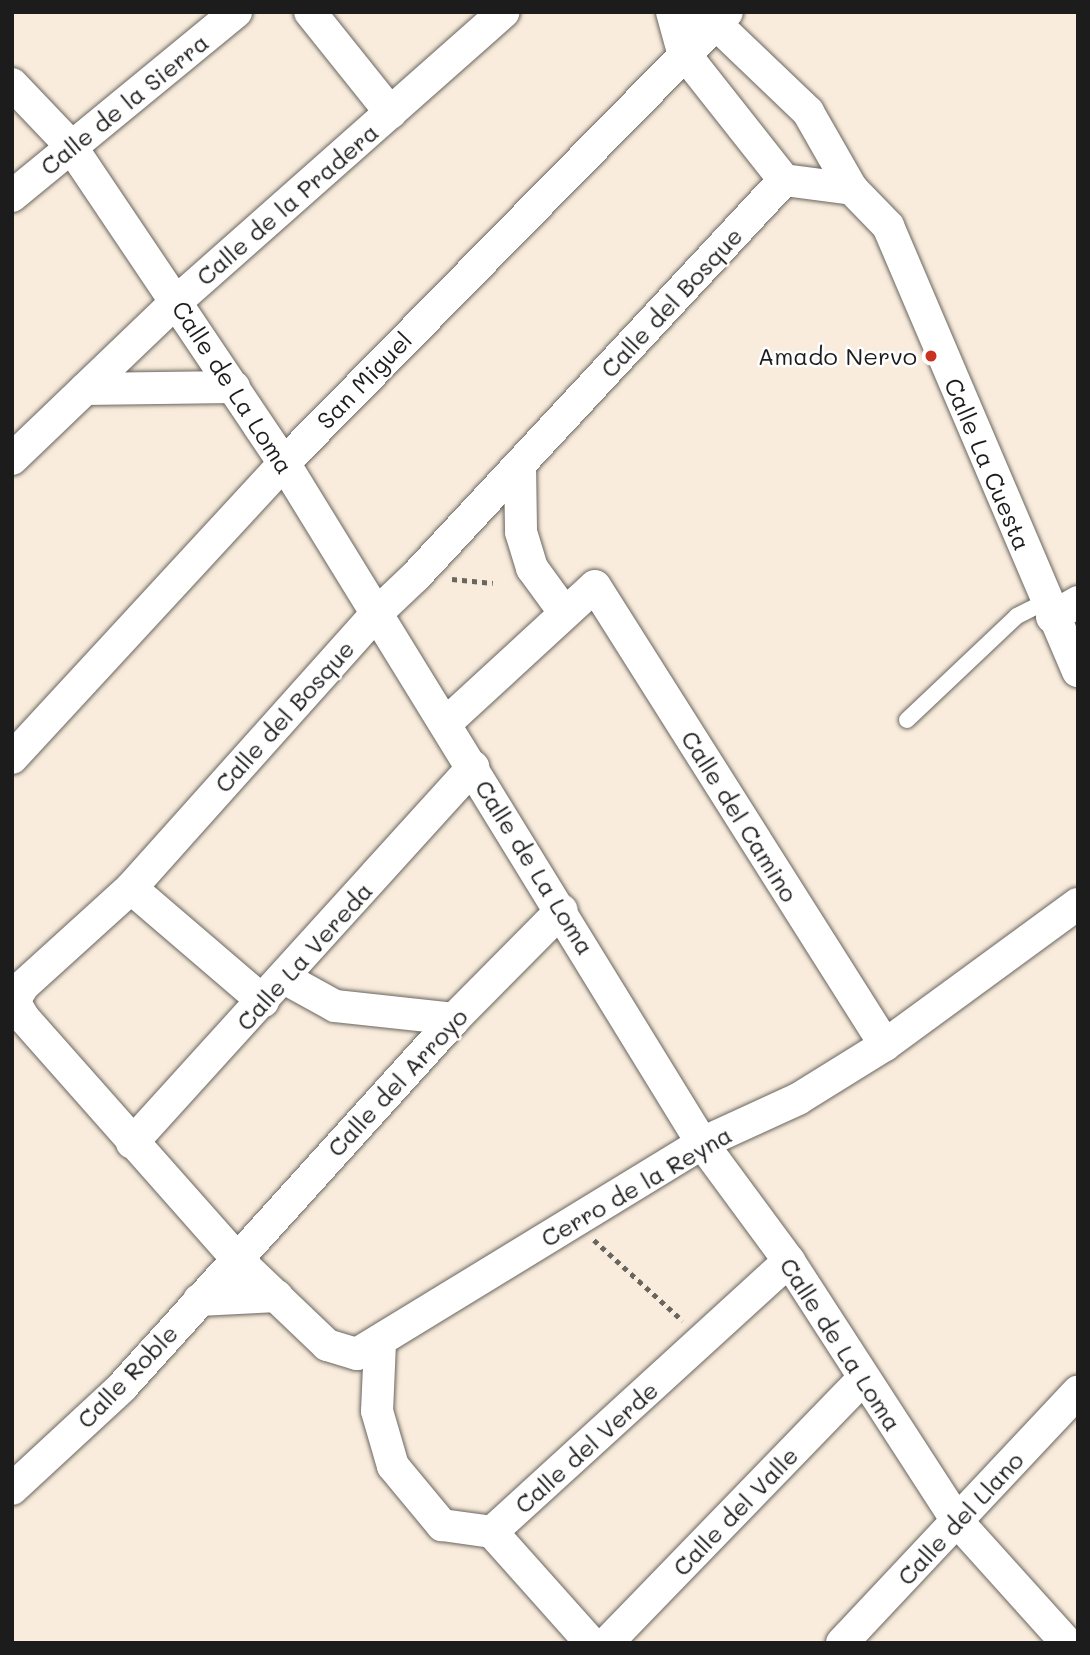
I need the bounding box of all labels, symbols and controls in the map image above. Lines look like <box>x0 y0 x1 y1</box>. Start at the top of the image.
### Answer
street label: Calle de la Sierra <box>34 27 214 181</box>
street label: Calle de la Pradera <box>190 117 384 291</box>
street label: Calle del Bosque <box>594 221 748 383</box>
street label: Calle de La Loma <box>166 295 300 479</box>
street label: San Miguel <box>311 325 417 435</box>
place label: Amado Nervo <box>758 342 917 370</box>
marker: Amado Nervo <box>923 348 939 364</box>
street label: Calle La Cuesta <box>939 374 1037 554</box>
street label: Calle del Bosque <box>208 634 360 798</box>
street label: Calle del Camino <box>676 725 804 907</box>
street label: Calle de La Loma <box>470 774 600 960</box>
street label: Calle La Vereda <box>230 876 378 1036</box>
street label: Calle del Arroyo <box>321 1002 473 1162</box>
street label: Cerro de la Reyna <box>536 1120 736 1252</box>
street label: Calle de La Loma <box>774 1252 908 1436</box>
street label: Calle Roble <box>71 1318 183 1434</box>
street label: Calle del Verde <box>508 1375 664 1519</box>
street label: Calle del Valle <box>666 1441 804 1581</box>
street label: Calle del Llano <box>891 1445 1029 1591</box>

